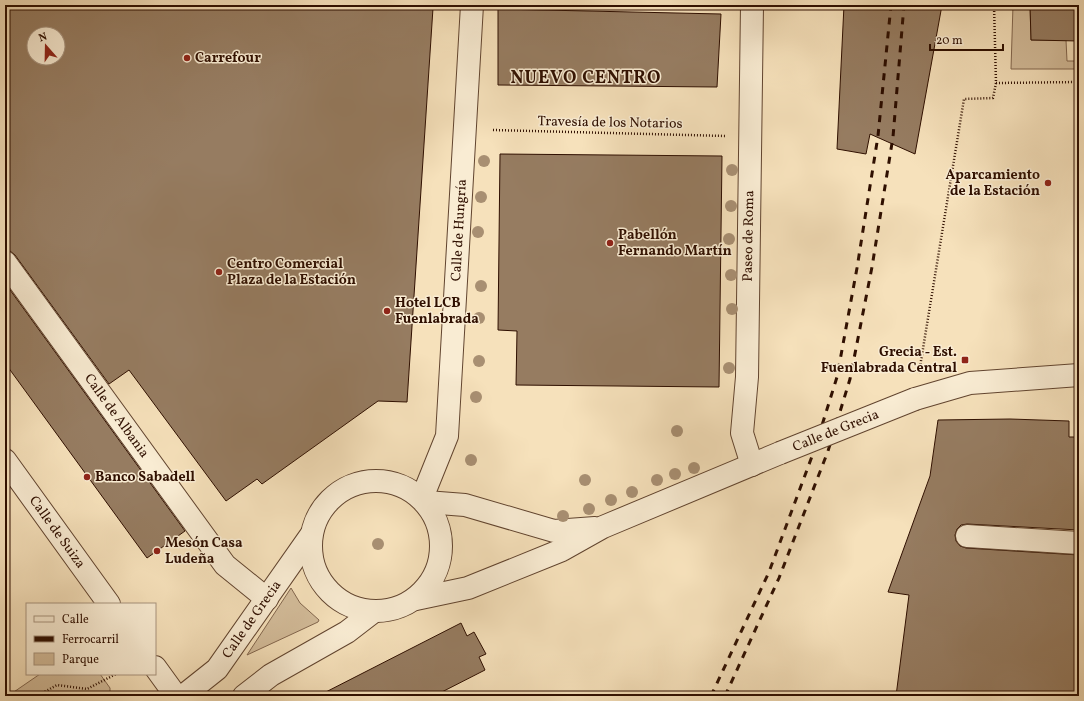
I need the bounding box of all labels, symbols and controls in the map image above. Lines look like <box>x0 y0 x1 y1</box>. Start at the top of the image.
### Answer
north arrow <box>26 26 66 66</box>
scale bar <box>930 26 1003 52</box>
text: N <box>37 30 49 46</box>
text: 20 m <box>936 33 963 49</box>
place label: Carrefour <box>195 49 261 68</box>
marker: Carrefour <box>182 53 192 63</box>
district label: NUEVO CENTRO <box>511 66 661 91</box>
street label: Travesía de los Notarios <box>537 112 683 134</box>
place label: Aparcamiento de la Estación <box>946 166 1040 201</box>
marker: Aparcamiento de la Estación <box>1043 178 1053 188</box>
street label: Calle de Hungría <box>446 179 471 282</box>
street label: Paseo de Roma <box>739 190 759 282</box>
place label: Pabellón Fernando Martín <box>618 226 732 261</box>
marker: Pabellón Fernando Martín <box>605 238 615 248</box>
place label: Centro Comercial Plaza de la Estación <box>227 255 356 290</box>
marker: Centro Comercial Plaza de la Estación <box>214 267 224 277</box>
place label: Hotel LCB Fuenlabrada <box>395 294 479 329</box>
marker: Hotel LCB Fuenlabrada <box>382 306 392 316</box>
place label: Grecia - Est. Fuenlabrada Central <box>821 343 957 378</box>
marker: Grecia - Est. Fuenlabrada Central <box>960 355 970 365</box>
street label: Calle de Albania <box>80 370 154 462</box>
street label: Calle de Grecia <box>790 405 882 457</box>
place label: Banco Sabadell <box>95 468 195 487</box>
marker: Banco Sabadell <box>82 472 92 482</box>
street label: Calle de Suiza <box>24 492 90 572</box>
place label: Mesón Casa Ludeña <box>165 534 243 569</box>
marker: Mesón Casa Ludeña <box>152 546 162 556</box>
street label: Calle de Grecia <box>218 576 286 662</box>
legend <box>26 603 156 675</box>
text: Calle <box>62 612 89 628</box>
text: Ferrocarril <box>62 632 119 648</box>
text: Parque <box>62 652 99 668</box>

